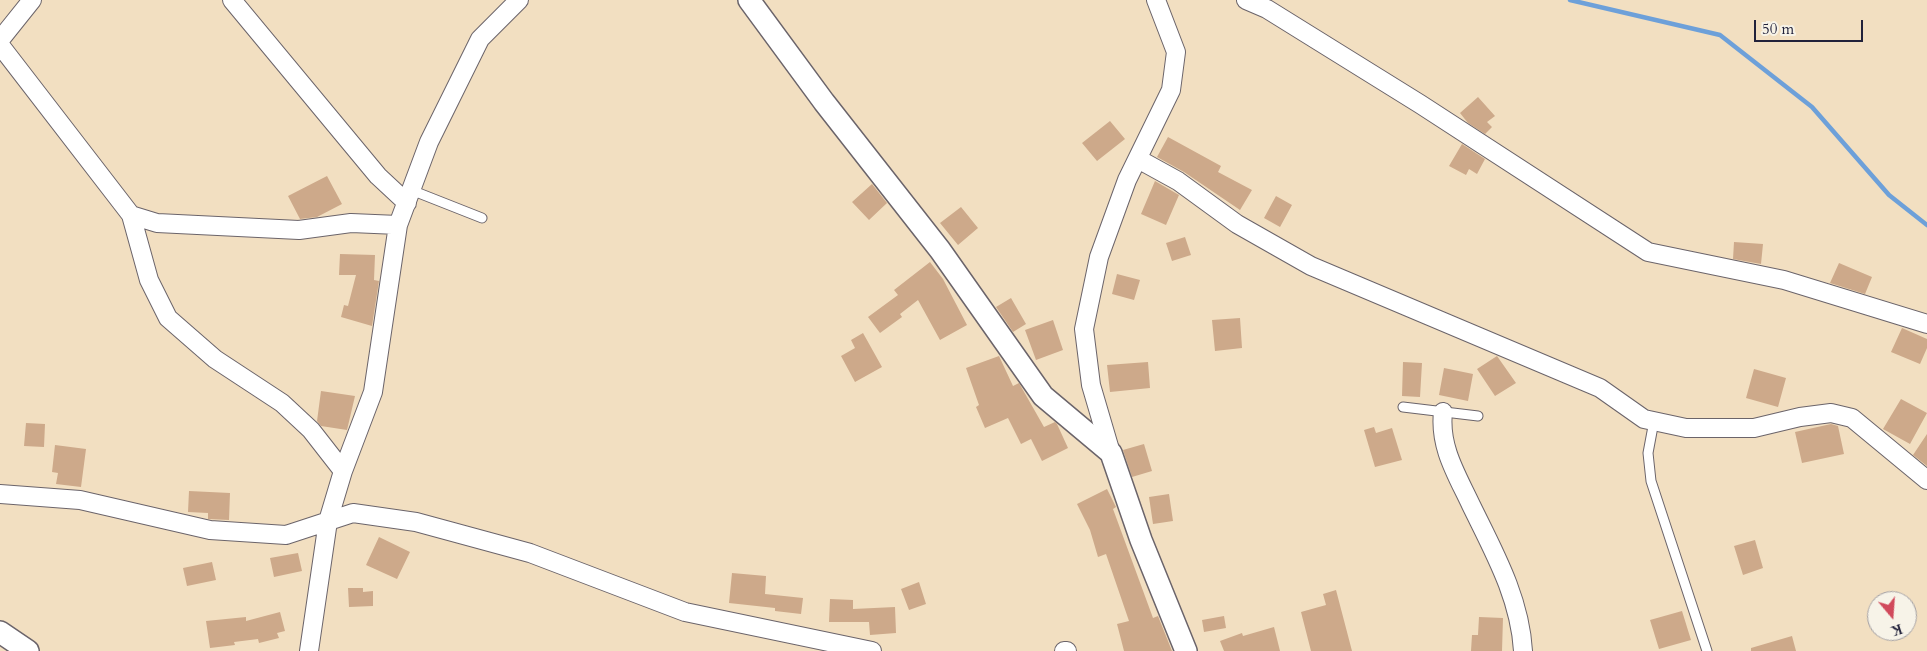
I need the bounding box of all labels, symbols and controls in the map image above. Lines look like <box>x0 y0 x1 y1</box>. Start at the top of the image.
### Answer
scale bar <box>1757 10 1866 42</box>
text: 50 m <box>1762 19 1794 39</box>
north arrow <box>1867 591 1917 641</box>
text: K <box>1888 619 1905 641</box>

